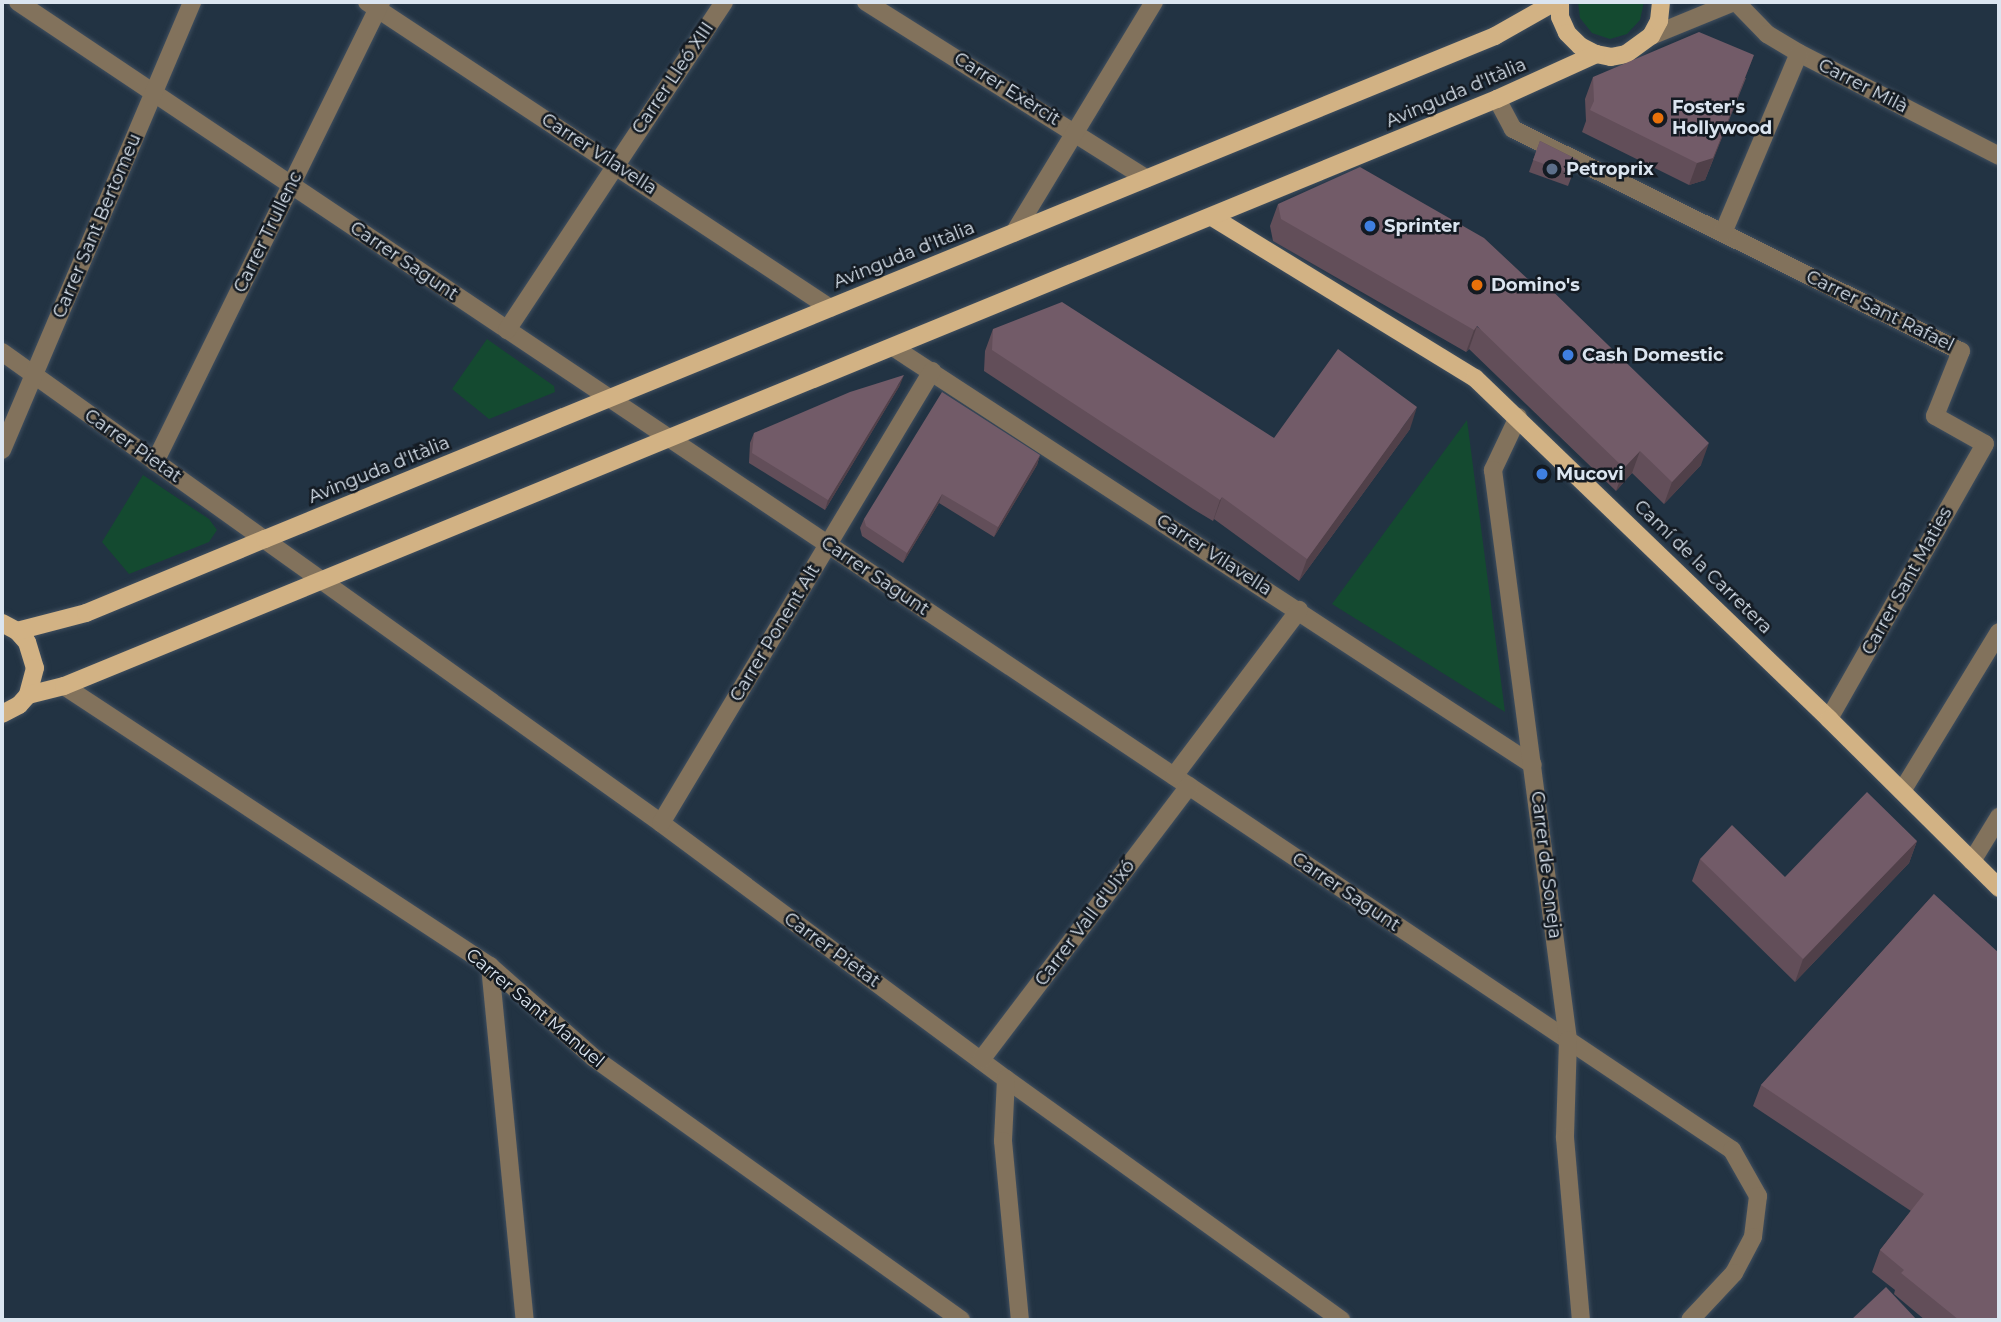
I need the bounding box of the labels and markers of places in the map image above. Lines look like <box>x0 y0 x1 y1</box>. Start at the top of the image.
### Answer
place label: Foster's Hollywood <box>1672 97 1772 140</box>
marker: Foster's Hollywood <box>1650 110 1666 126</box>
place label: Petroprix <box>1566 158 1654 180</box>
marker: Petroprix <box>1544 161 1560 177</box>
place label: Sprinter <box>1384 215 1460 237</box>
marker: Sprinter <box>1362 218 1378 234</box>
place label: Domino's <box>1491 274 1580 296</box>
marker: Domino's <box>1469 277 1485 293</box>
place label: Cash Domestic <box>1582 344 1724 366</box>
marker: Cash Domestic <box>1560 347 1576 363</box>
place label: Mucovi <box>1556 463 1624 485</box>
marker: Mucovi <box>1534 466 1550 482</box>

